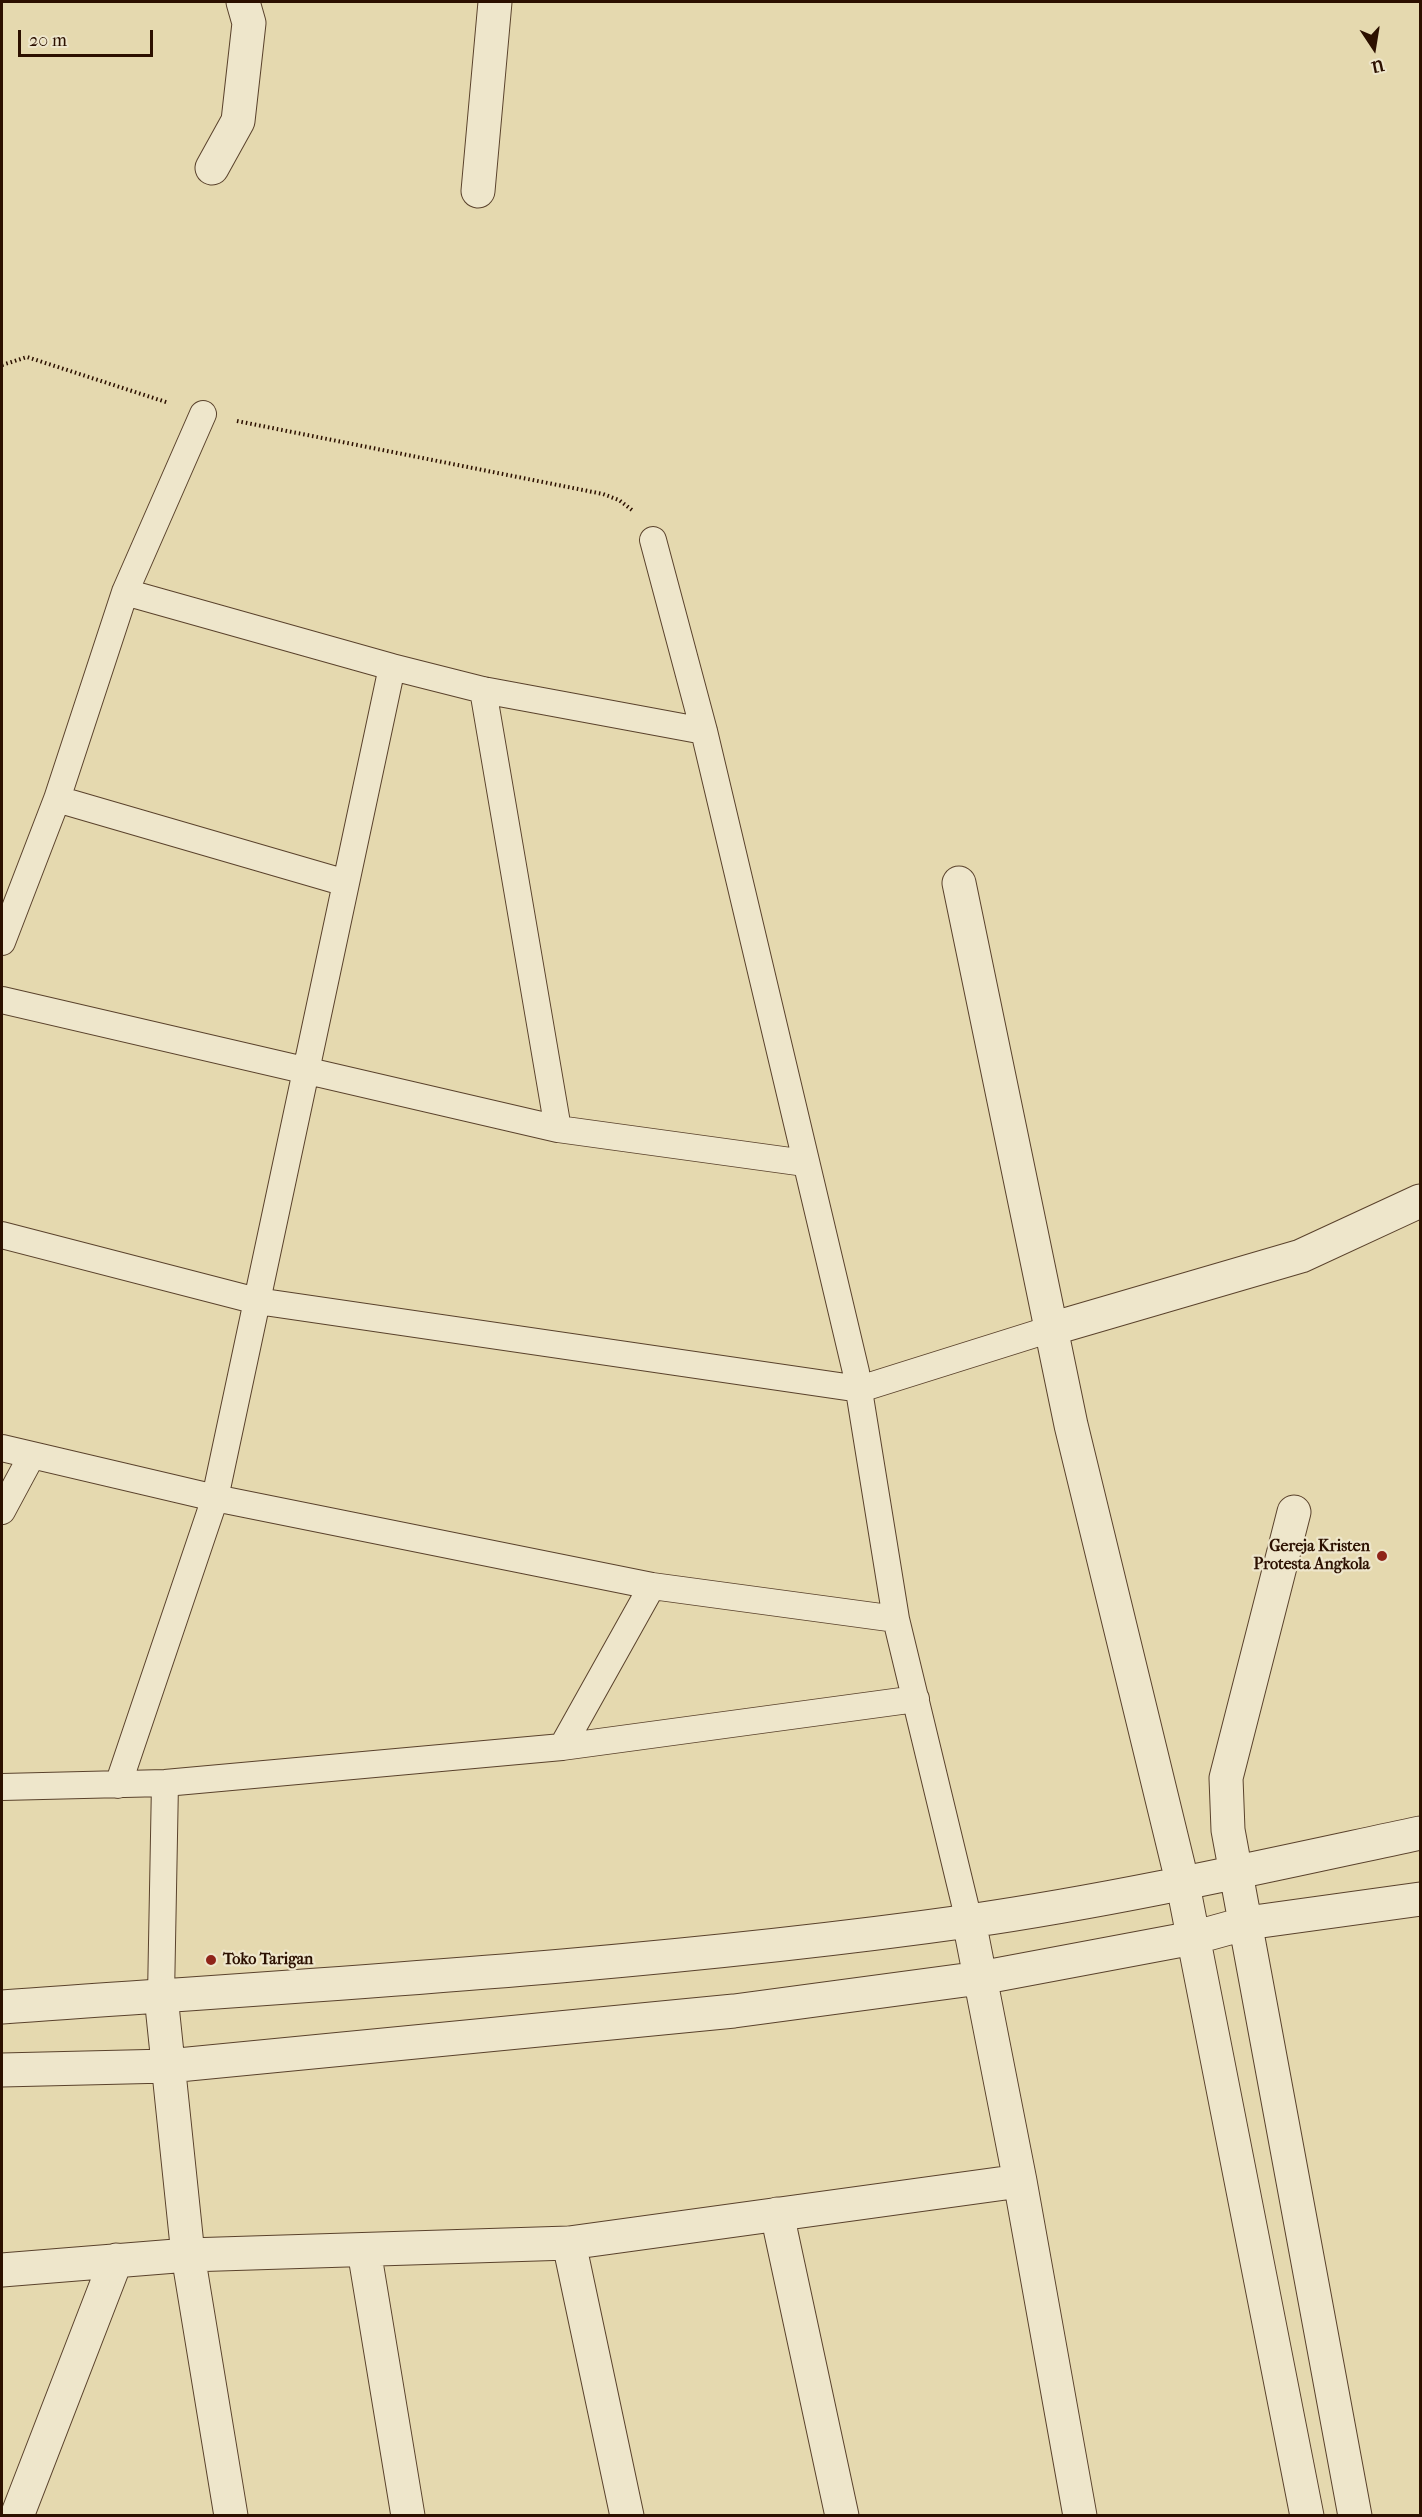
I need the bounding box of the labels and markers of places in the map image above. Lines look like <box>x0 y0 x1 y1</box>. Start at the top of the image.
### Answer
place label: Gereja Kristen Protesta Angkola <box>1254 1537 1370 1575</box>
marker: Gereja Kristen Protesta Angkola <box>1375 1549 1389 1563</box>
place label: Toko Tarigan <box>223 1950 313 1970</box>
marker: Toko Tarigan <box>204 1953 218 1967</box>

